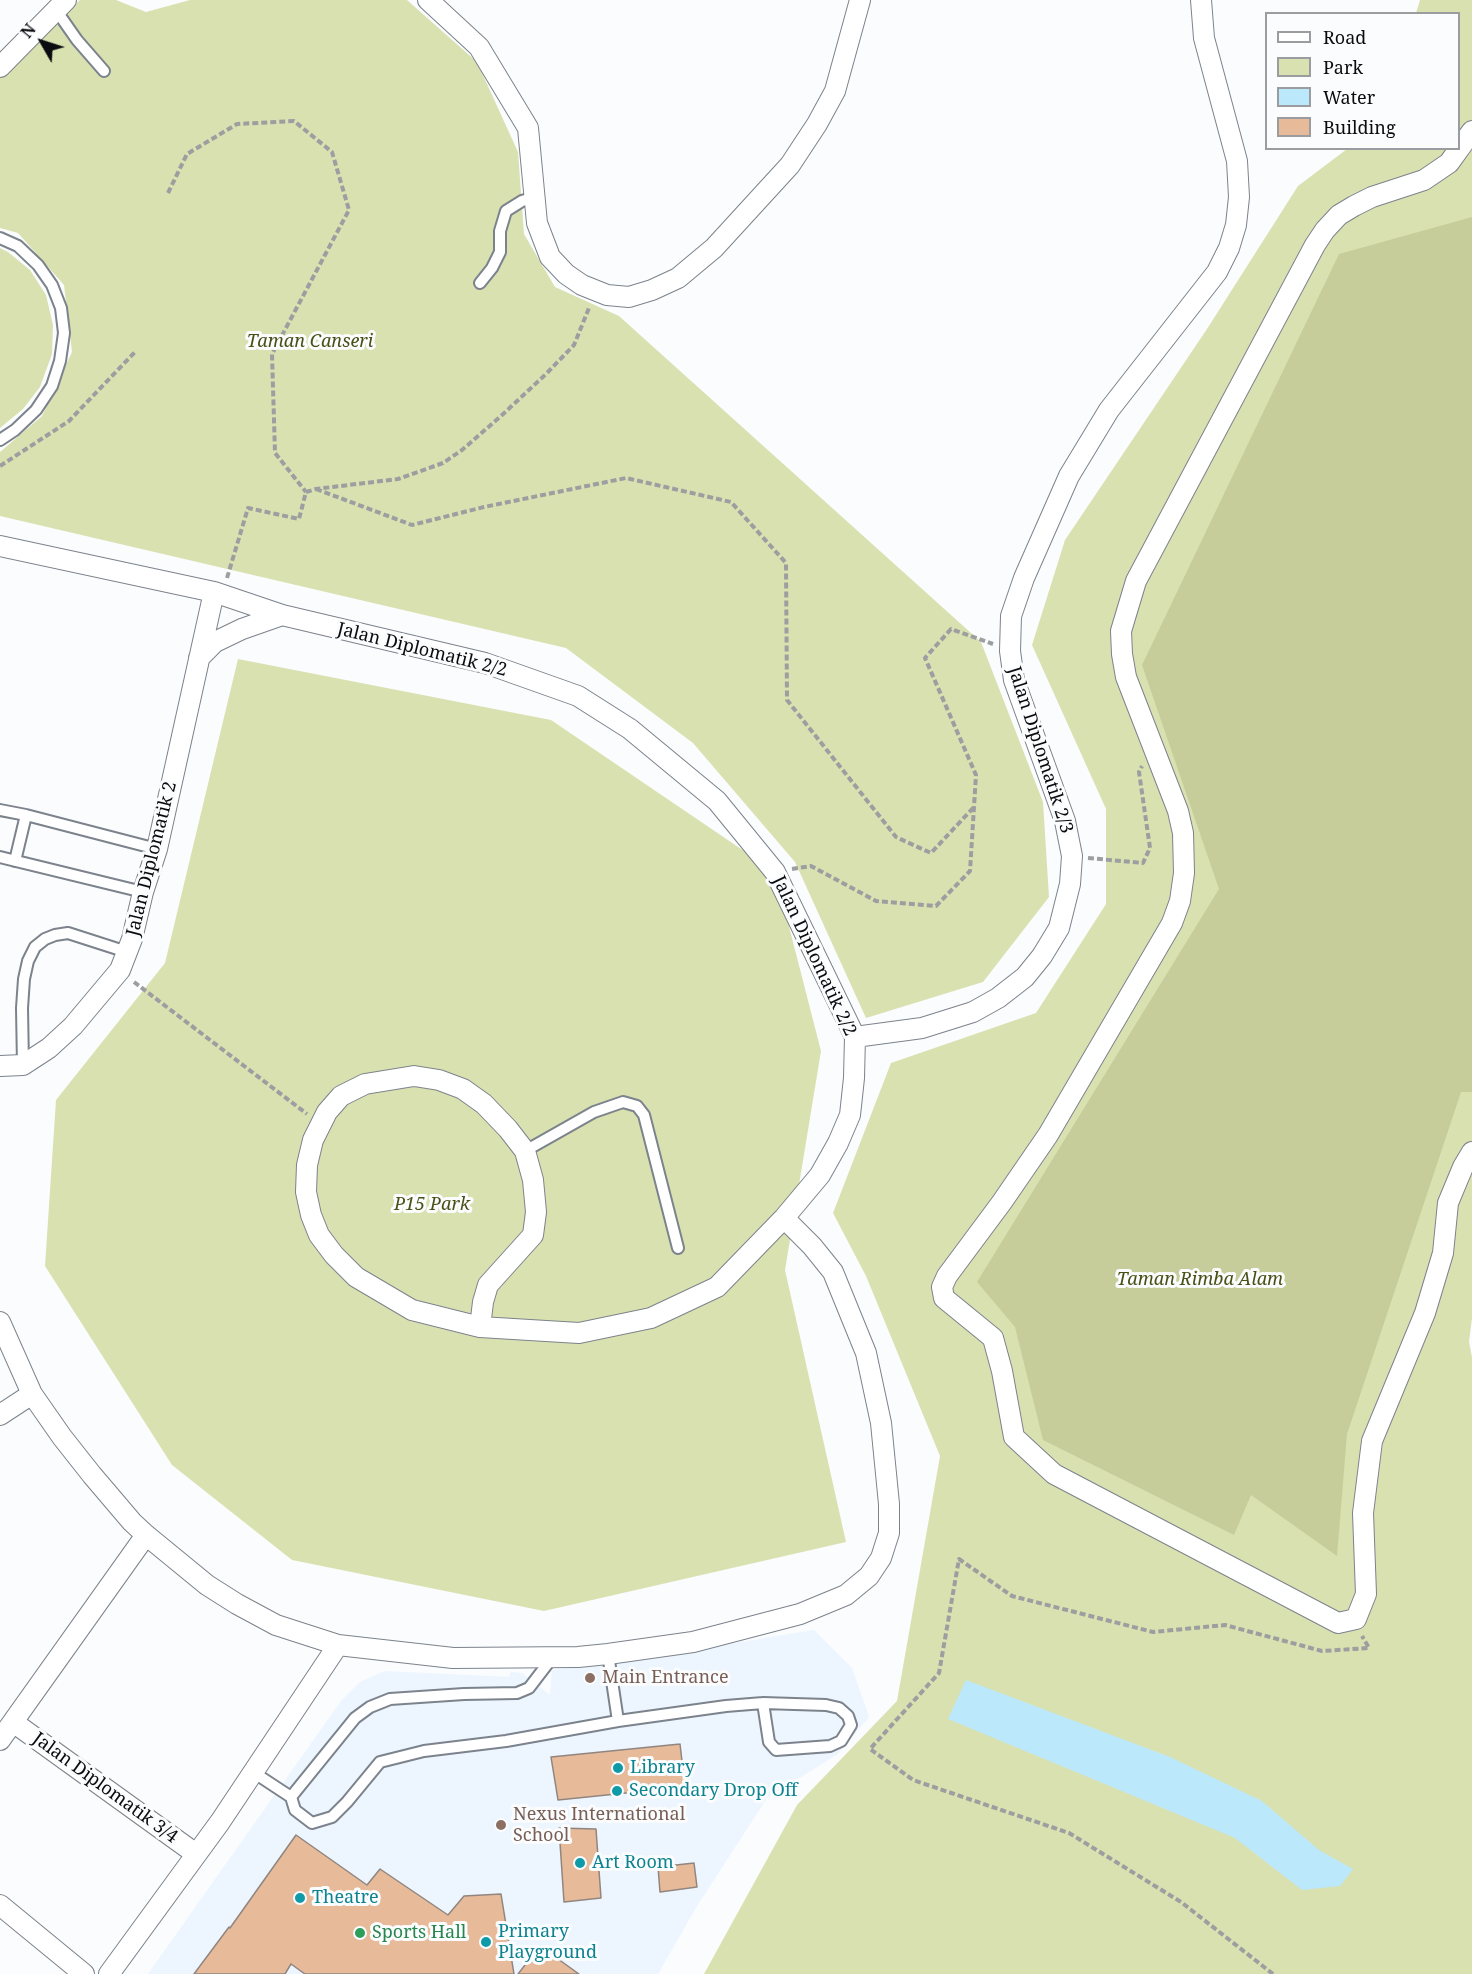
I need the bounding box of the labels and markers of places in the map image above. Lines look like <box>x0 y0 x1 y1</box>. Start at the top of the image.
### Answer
place label: Main Entrance <box>602 1667 729 1689</box>
marker: Main Entrance <box>583 1671 597 1685</box>
place label: Library <box>630 1757 695 1779</box>
marker: Library <box>611 1761 625 1775</box>
place label: Secondary Drop Off <box>629 1780 798 1802</box>
marker: Secondary Drop Off <box>610 1784 624 1798</box>
place label: Nexus International School <box>513 1804 685 1846</box>
marker: Nexus International School <box>494 1818 508 1832</box>
place label: Art Room <box>592 1852 674 1874</box>
marker: Art Room <box>573 1856 587 1870</box>
place label: Theatre <box>312 1887 379 1909</box>
marker: Theatre <box>293 1891 307 1905</box>
place label: Primary Playground <box>498 1921 597 1964</box>
place label: Sports Hall <box>372 1922 466 1944</box>
marker: Sports Hall <box>353 1926 367 1940</box>
marker: Primary Playground <box>479 1935 493 1949</box>

